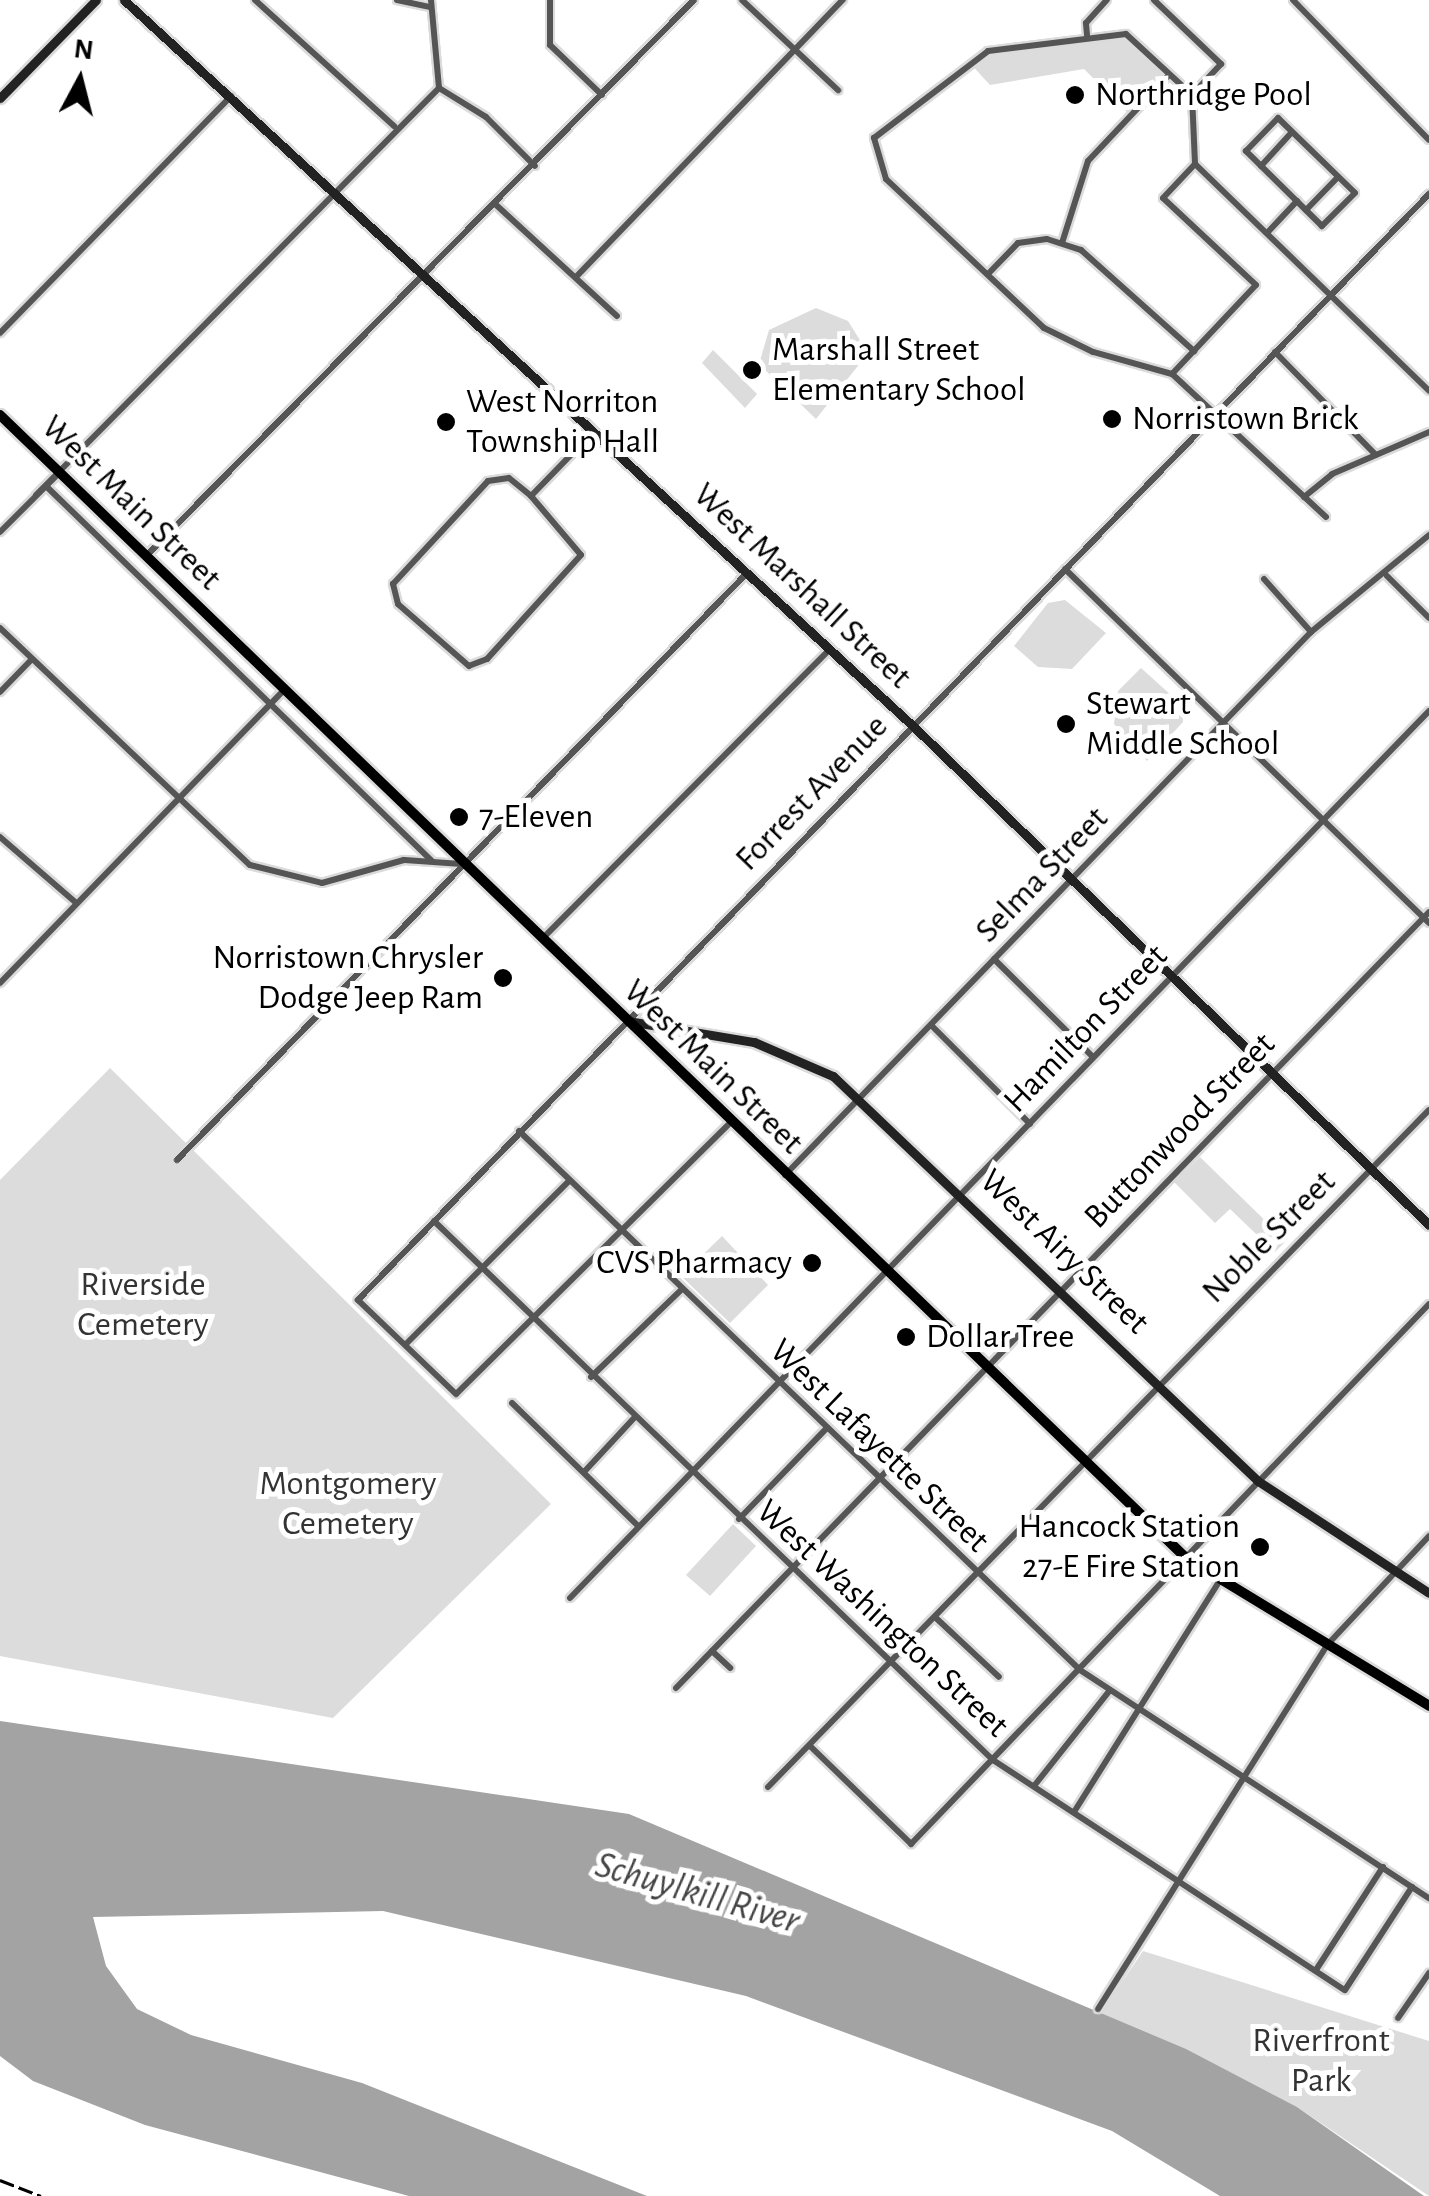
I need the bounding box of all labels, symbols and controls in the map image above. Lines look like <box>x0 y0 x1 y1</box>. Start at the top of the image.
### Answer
north arrow <box>30 30 130 130</box>
text: N <box>72 35 95 65</box>
place label: Northridge Pool <box>1095 74 1312 116</box>
marker: Northridge Pool <box>1064 84 1086 106</box>
place label: Marshall Street Elementary School <box>772 329 1026 411</box>
marker: Marshall Street Elementary School <box>741 359 763 381</box>
place label: West Norriton Township Hall <box>466 381 659 463</box>
place label: Norristown Brick <box>1132 398 1359 440</box>
street label: West Main Street <box>32 407 230 599</box>
marker: Norristown Brick <box>1101 408 1123 430</box>
marker: West Norriton Township Hall <box>435 411 457 433</box>
street label: West Marshall Street <box>684 474 920 698</box>
place label: Stewart Middle School <box>1086 683 1279 765</box>
street label: Forrest Avenue <box>727 706 897 880</box>
marker: Stewart Middle School <box>1055 713 1077 735</box>
place label: 7-Eleven <box>479 796 593 838</box>
street label: Selma Street <box>967 798 1117 952</box>
marker: 7-Eleven <box>448 806 470 828</box>
street label: Hamilton Street <box>995 936 1177 1122</box>
place label: Norristown Chrysler Dodge Jeep Ram <box>212 937 483 1019</box>
marker: Norristown Chrysler Dodge Jeep Ram <box>492 967 514 989</box>
street label: West Main Street <box>614 971 812 1163</box>
street label: Buttonwood Street <box>1076 1024 1284 1238</box>
street label: West Airy Street <box>971 1161 1157 1343</box>
street label: Noble Street <box>1194 1162 1344 1312</box>
place label: CVS Pharmacy <box>596 1242 792 1284</box>
marker: CVS Pharmacy <box>801 1252 823 1274</box>
park label: Riverside Cemetery <box>77 1264 209 1346</box>
place label: Dollar Tree <box>926 1316 1074 1358</box>
marker: Dollar Tree <box>895 1326 917 1348</box>
street label: West Lafayette Street <box>761 1331 997 1561</box>
park label: Montgomery Cemetery <box>260 1463 436 1545</box>
street label: West Washington Street <box>747 1491 1017 1747</box>
place label: Hancock Station 27-E Fire Station <box>1019 1506 1240 1588</box>
marker: Hancock Station 27-E Fire Station <box>1249 1536 1271 1558</box>
water label: Schuylkill River <box>590 1843 804 1945</box>
park label: Riverfront Park <box>1252 2020 1390 2102</box>

